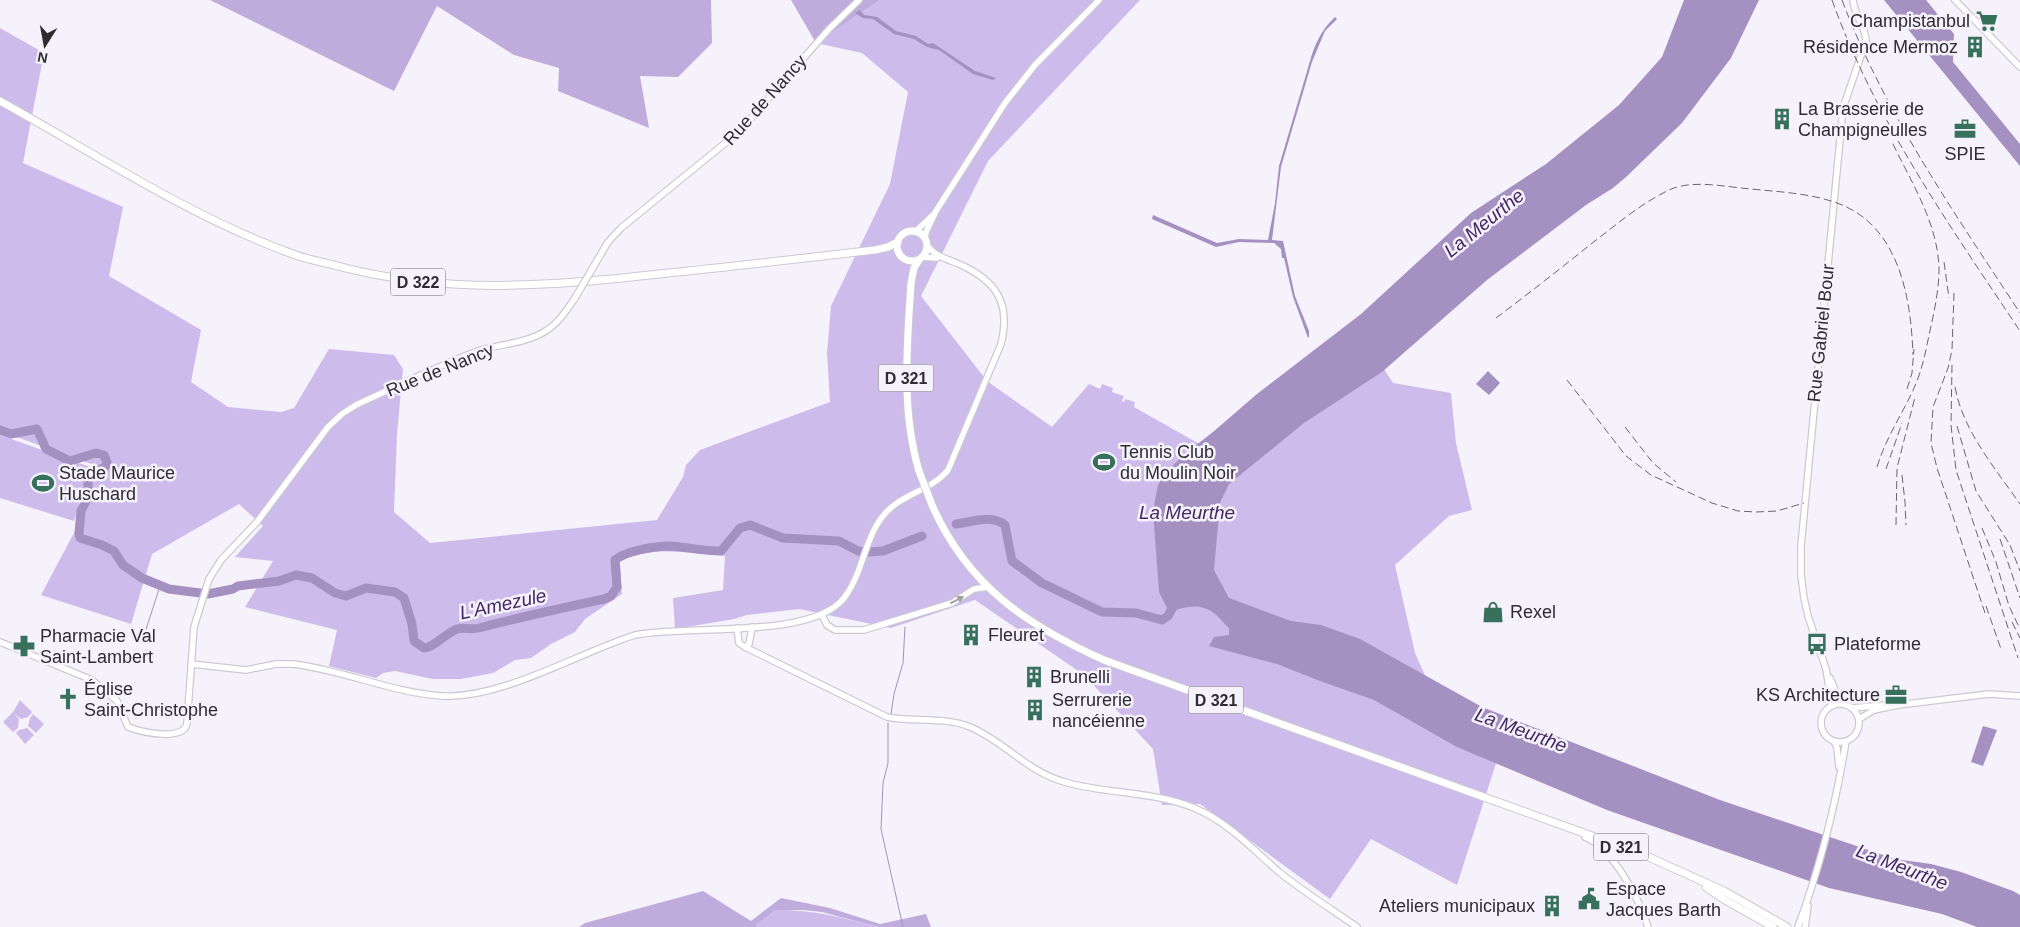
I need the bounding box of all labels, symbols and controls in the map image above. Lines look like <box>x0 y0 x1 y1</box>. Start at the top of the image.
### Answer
supermarket icon: Champistanbul <box>1974 8 2000 34</box>
place label: Champistanbul <box>1850 11 1970 31</box>
north arrow <box>20 20 70 70</box>
building icon: Résidence Mermoz <box>1962 34 1988 60</box>
place label: Résidence Mermoz <box>1803 37 1958 57</box>
text: N <box>36 49 49 67</box>
street label: Rue de Nancy <box>719 51 811 149</box>
place label: La Brasserie de Champigneulles <box>1798 99 1927 140</box>
building icon: La Brasserie de Champigneulles <box>1769 106 1795 132</box>
office icon: SPIE <box>1952 116 1978 142</box>
place label: SPIE <box>1944 144 1986 164</box>
water label: La Meurthe <box>1440 185 1528 261</box>
street label: Rue Gabriel Bour <box>1804 263 1838 403</box>
road number: D 322 <box>390 268 446 296</box>
street label: Rue de Nancy <box>383 339 497 401</box>
road number: D 321 <box>878 364 934 392</box>
place label: Tennis Club du Moulin Noir <box>1120 442 1236 483</box>
sports icon: Tennis Club du Moulin Noir <box>1091 449 1117 475</box>
place label: Stade Maurice Huschard <box>59 463 175 504</box>
sports icon: Stade Maurice Huschard <box>30 470 56 496</box>
water label: La Meurthe <box>1139 502 1235 523</box>
water label: L'Amezule <box>458 585 548 623</box>
one-way arrow <box>949 596 964 604</box>
shop icon: Rexel <box>1480 599 1506 625</box>
place label: Rexel <box>1510 602 1556 622</box>
building icon: Fleuret <box>958 622 984 648</box>
place label: Fleuret <box>988 625 1044 645</box>
place label: Pharmacie Val Saint-Lambert <box>40 626 156 667</box>
bus stop icon: Plateforme <box>1804 631 1830 657</box>
pharmacy icon: Pharmacie Val Saint-Lambert <box>11 633 37 659</box>
place label: Plateforme <box>1834 634 1921 654</box>
building icon: Brunelli <box>1021 664 1047 690</box>
place label: Brunelli <box>1050 667 1110 687</box>
place label: Église Saint-Christophe <box>84 679 218 720</box>
office icon: KS Architecture <box>1883 682 1909 708</box>
place label: KS Architecture <box>1756 685 1880 705</box>
church icon: Église Saint-Christophe <box>55 686 81 712</box>
road number: D 321 <box>1188 686 1244 714</box>
place label: Serrurerie nancéienne <box>1052 690 1145 731</box>
building icon: Serrurerie nancéienne <box>1022 697 1048 723</box>
water label: La Meurthe <box>1472 704 1570 756</box>
road number: D 321 <box>1594 834 1648 860</box>
water label: La Meurthe <box>1853 840 1951 894</box>
place label: Espace Jacques Barth <box>1606 879 1721 920</box>
public building icon: Espace Jacques Barth <box>1576 886 1602 912</box>
building icon: Ateliers municipaux <box>1539 893 1565 919</box>
place label: Ateliers municipaux <box>1379 896 1535 916</box>

